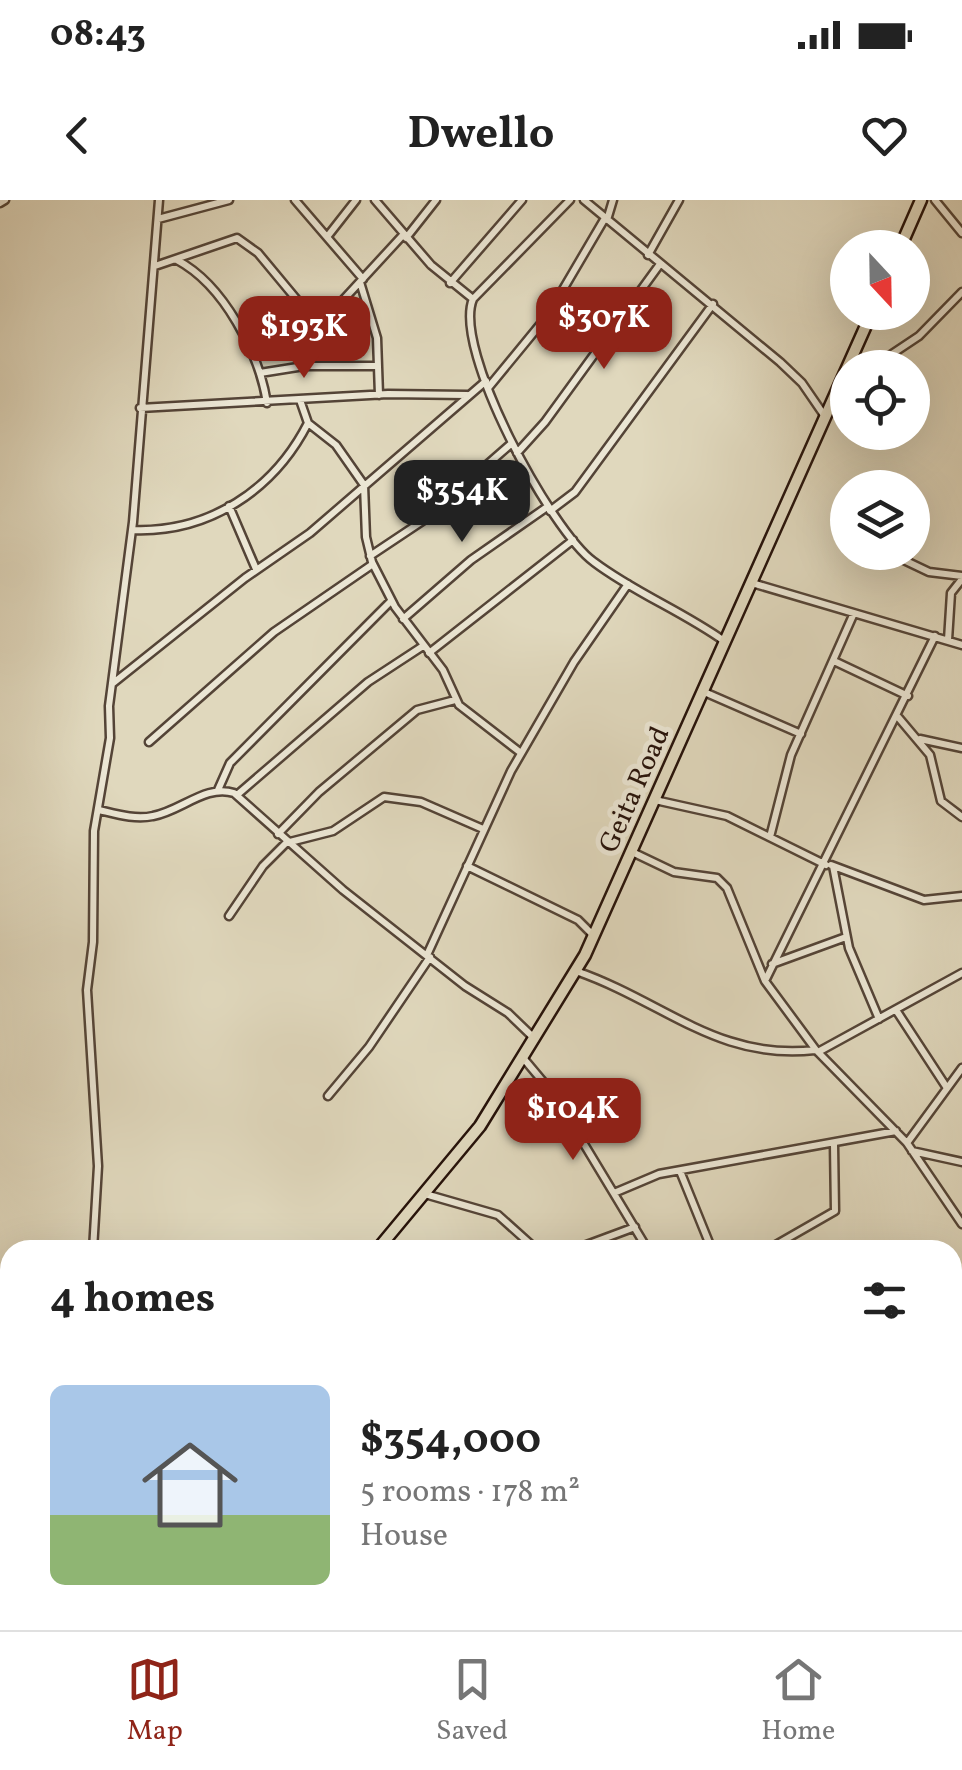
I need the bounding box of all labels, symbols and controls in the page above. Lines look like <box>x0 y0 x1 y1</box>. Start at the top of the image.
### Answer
text: 08:43 <box>50 9 146 62</box>
text: Dwello <box>407 104 555 167</box>
icon: back <box>50 108 105 163</box>
icon: heart <box>857 108 912 163</box>
north arrow <box>830 230 930 330</box>
map controls <box>830 230 930 570</box>
pin: $307K <box>534 287 674 372</box>
pin: $193K <box>234 296 374 381</box>
text: $307K <box>558 297 650 341</box>
text: $193K <box>260 306 348 350</box>
button: locate <box>830 350 930 450</box>
pin: $354K <box>392 460 532 545</box>
text: $354K <box>416 470 508 514</box>
button: layers <box>830 470 930 570</box>
street label: Geita Road <box>590 721 681 860</box>
pin: $104K <box>503 1078 643 1163</box>
text: $104K <box>527 1088 619 1132</box>
text: 4 homes <box>50 1271 215 1330</box>
icon: filters <box>857 1273 912 1328</box>
text: $354,000 <box>360 1412 541 1471</box>
icon: home <box>130 1425 250 1545</box>
text: 5 rooms · 178 m² <box>360 1471 580 1515</box>
text: House <box>360 1515 448 1559</box>
tab: Map <box>127 1652 183 1751</box>
tab: Saved <box>436 1652 508 1751</box>
tab: Home <box>761 1652 835 1751</box>

